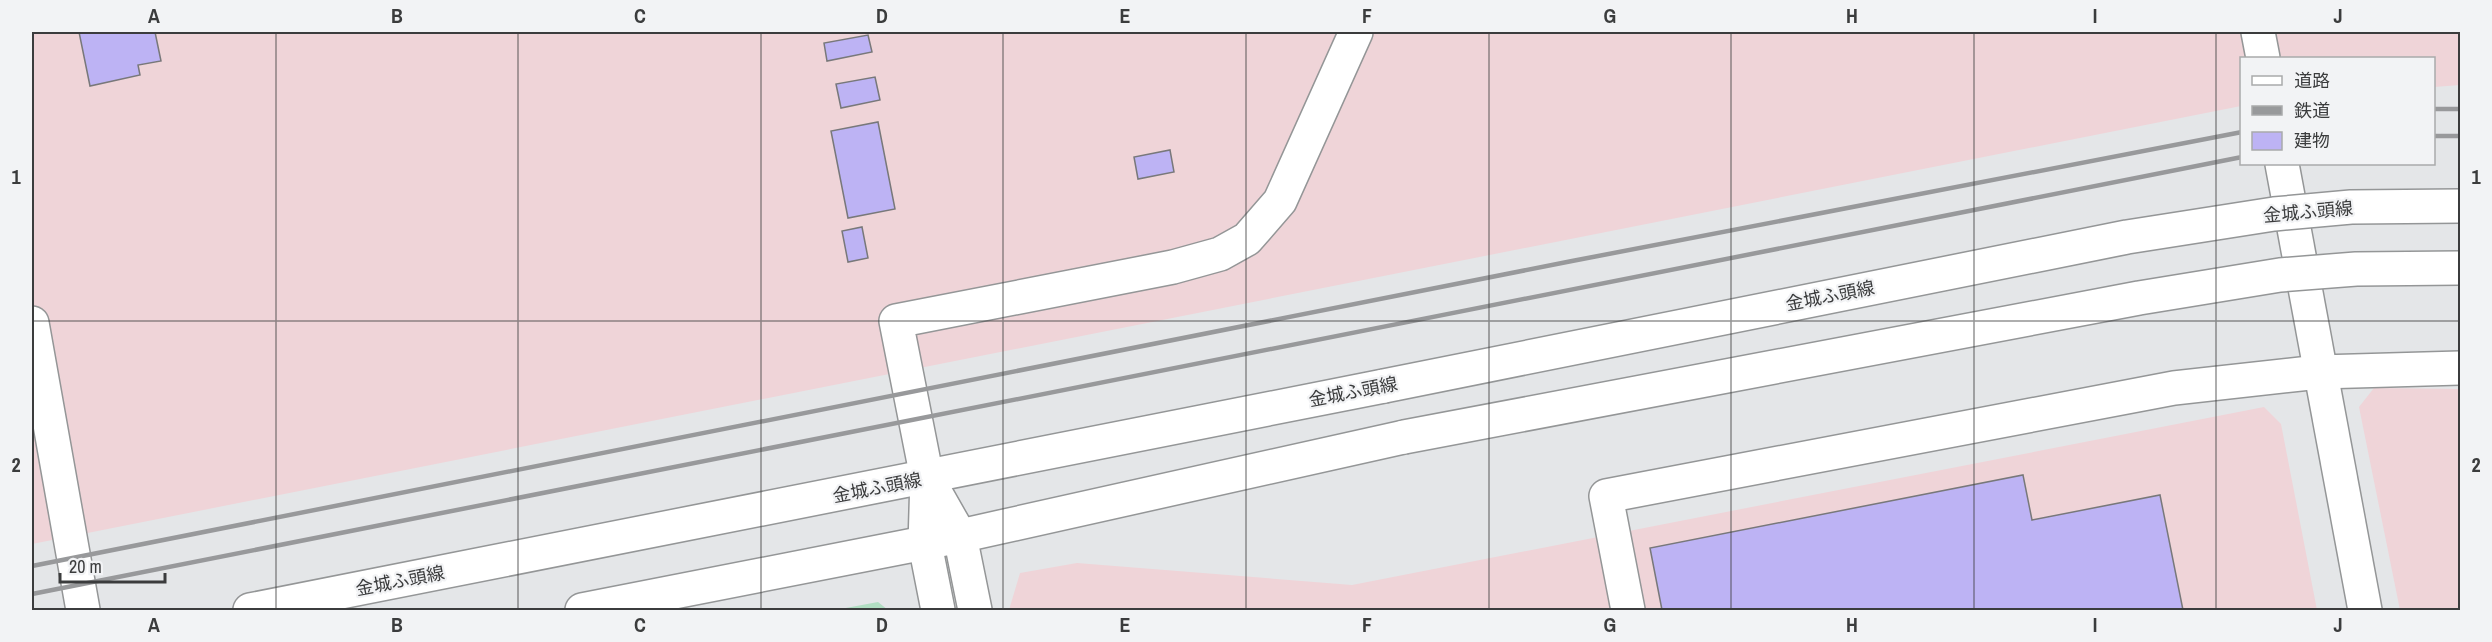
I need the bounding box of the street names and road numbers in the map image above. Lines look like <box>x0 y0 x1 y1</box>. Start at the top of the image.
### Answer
street label: 金城ふ頭線 <box>2262 195 2354 228</box>
street label: 金城ふ頭線 <box>1783 275 1876 316</box>
street label: 金城ふ頭線 <box>1306 371 1399 412</box>
street label: 金城ふ頭線 <box>830 467 923 508</box>
street label: 金城ふ頭線 <box>353 560 446 601</box>

